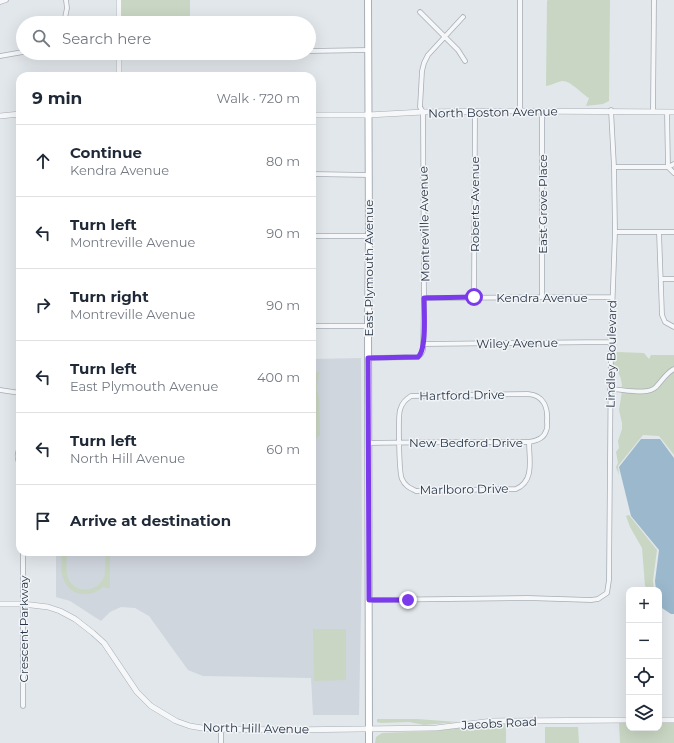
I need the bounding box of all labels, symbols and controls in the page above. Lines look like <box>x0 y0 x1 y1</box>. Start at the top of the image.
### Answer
search box <box>16 16 316 60</box>
icon: search <box>30 27 52 49</box>
text: Search here <box>62 29 151 48</box>
text: 9 min <box>32 88 82 108</box>
text: Walk · 720 m <box>216 90 300 106</box>
street label: North Boston Avenue <box>428 103 558 121</box>
text: Continue <box>70 143 142 162</box>
icon: ahead <box>32 150 54 172</box>
text: 80 m <box>266 153 300 169</box>
street label: East Grove Place <box>535 154 550 254</box>
street label: Roberts Avenue <box>467 156 482 252</box>
text: Kendra Avenue <box>70 162 169 178</box>
street label: Montreville Avenue <box>415 166 433 282</box>
street label: East Plymouth Avenue <box>361 200 376 336</box>
text: Turn left <box>70 215 137 234</box>
icon: left <box>32 222 54 244</box>
text: 90 m <box>266 225 300 241</box>
text: Montreville Avenue <box>70 234 195 250</box>
text: Turn right <box>70 287 149 306</box>
route start <box>465 288 483 306</box>
street label: Kendra Avenue <box>496 290 588 305</box>
icon: right <box>32 294 54 316</box>
text: 90 m <box>266 297 300 313</box>
street label: Lindley Boulevard <box>603 300 619 408</box>
text: Montreville Avenue <box>70 306 195 322</box>
street label: Wiley Avenue <box>476 335 558 351</box>
text: Turn left <box>70 359 137 378</box>
icon: left <box>32 366 54 388</box>
text: 400 m <box>257 369 300 385</box>
text: East Plymouth Avenue <box>70 378 218 394</box>
street label: Hartford Drive <box>419 387 505 403</box>
text: Turn left <box>70 431 137 450</box>
street label: New Bedford Drive <box>409 435 523 450</box>
icon: left <box>32 438 54 460</box>
text: 60 m <box>266 441 300 457</box>
text: North Hill Avenue <box>70 450 185 466</box>
street label: Marlboro Drive <box>419 481 509 497</box>
icon: arrive <box>32 510 54 532</box>
text: Arrive at destination <box>70 511 231 530</box>
street label: Crescent Parkway <box>16 575 31 683</box>
map controls <box>626 587 662 731</box>
button: + <box>626 587 662 623</box>
route end <box>399 591 417 609</box>
button: − <box>626 623 662 659</box>
button: locate <box>626 659 662 695</box>
button: layers <box>626 695 662 731</box>
street label: Jacobs Road <box>460 714 537 733</box>
street label: North Hill Avenue <box>203 720 309 736</box>

